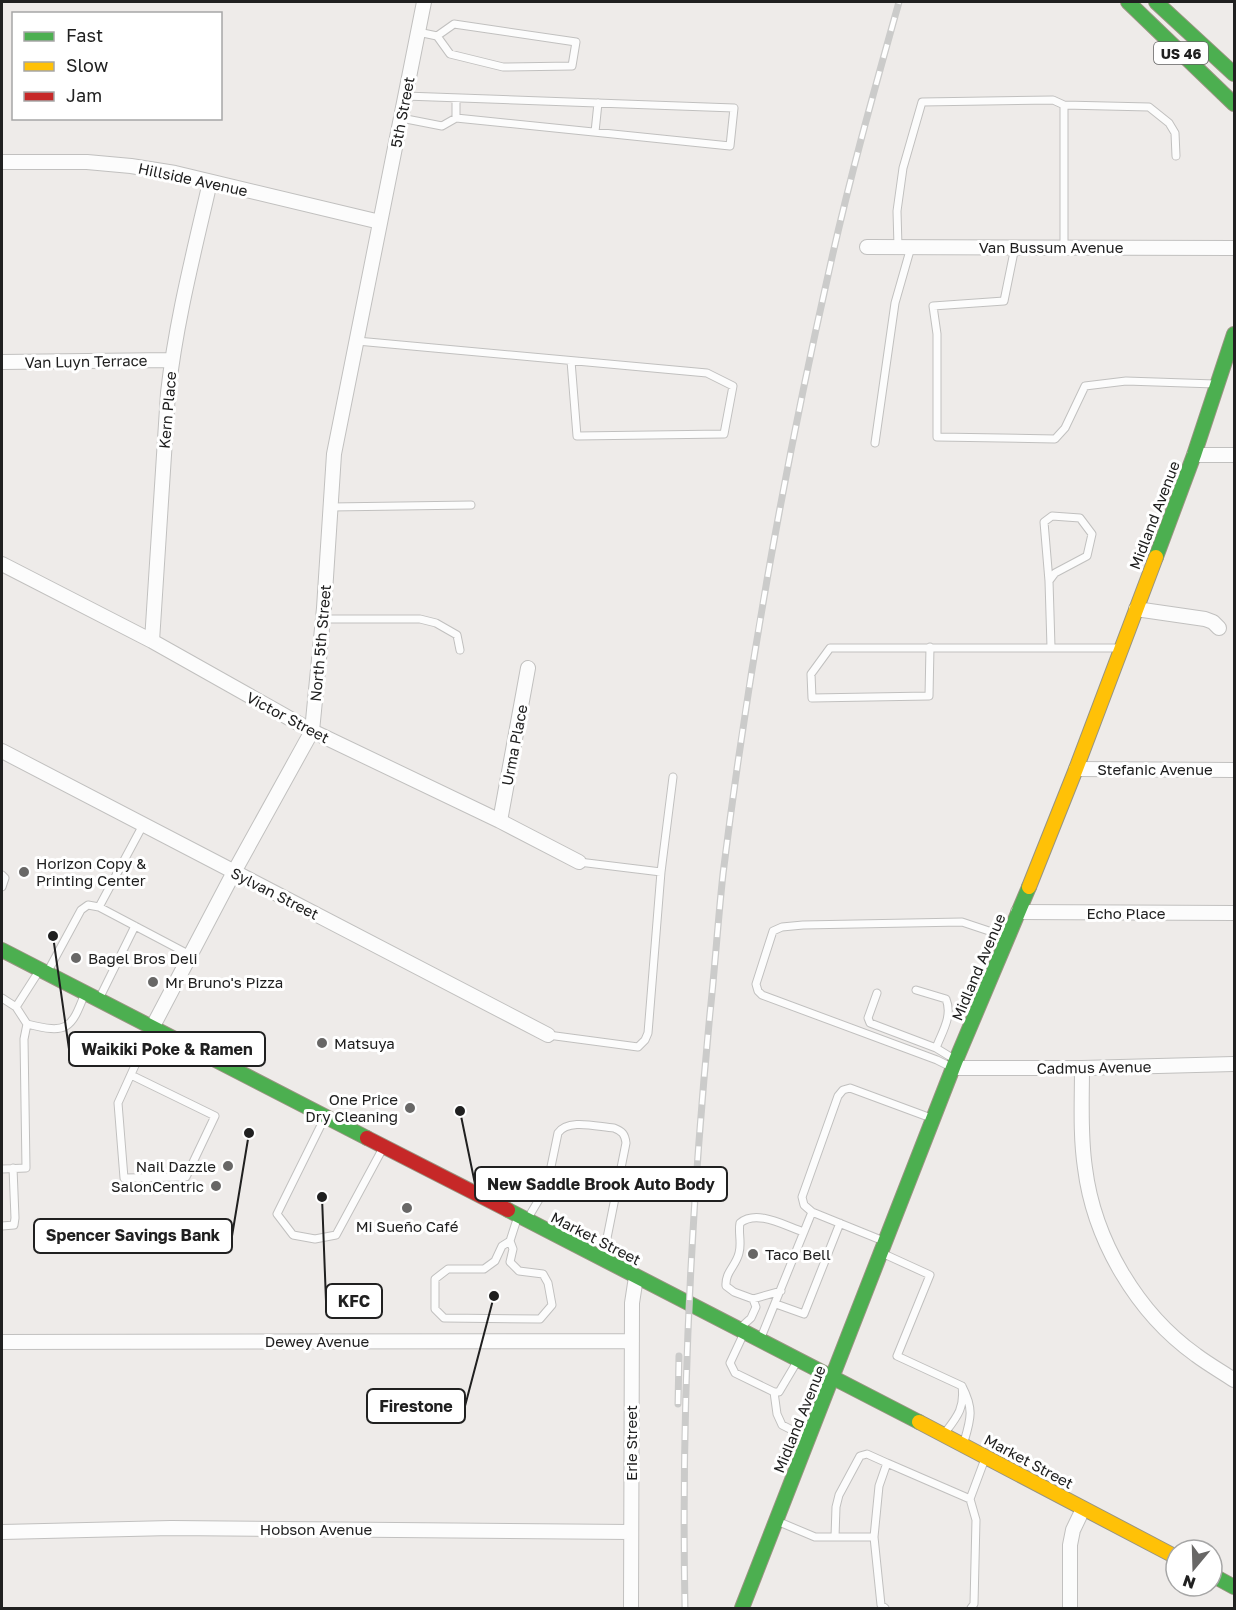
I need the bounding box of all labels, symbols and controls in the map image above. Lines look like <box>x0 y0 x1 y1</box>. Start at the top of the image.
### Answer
legend <box>12 12 222 120</box>
text: Fast <box>66 24 103 46</box>
road number: US 46 <box>1154 42 1208 64</box>
text: Slow <box>66 54 109 76</box>
street label: 5th Street <box>386 75 418 149</box>
text: Jam <box>66 84 102 106</box>
street label: Hillside Avenue <box>137 159 250 199</box>
street label: Van Bussum Avenue <box>979 238 1124 256</box>
street label: Van Luyn Terrace <box>24 351 148 371</box>
street label: Kern Place <box>155 370 179 449</box>
street label: Midland Avenue <box>1125 458 1183 572</box>
street label: North 5th Street <box>306 584 334 702</box>
street label: Victor Street <box>243 688 333 746</box>
street label: Urma Place <box>497 703 531 787</box>
street label: Stefanic Avenue <box>1097 760 1213 778</box>
place label: Horizon Copy & Printing Center <box>36 854 146 889</box>
street label: Sylvan Street <box>228 863 322 923</box>
marker: Horizon Copy & Printing Center <box>17 865 31 879</box>
street label: Echo Place <box>1086 904 1166 922</box>
street label: Midland Avenue <box>947 910 1009 1023</box>
place label: Bagel Bros Deli <box>88 949 197 967</box>
marker: Bagel Bros Deli <box>69 951 83 965</box>
place label: Mr Bruno's Pizza <box>165 973 283 991</box>
marker: Mr Bruno's Pizza <box>146 975 160 989</box>
callout: Waikiki Poke & Ramen <box>69 1032 265 1066</box>
place label: Matsuya <box>334 1034 395 1052</box>
marker: Matsuya <box>315 1036 329 1050</box>
text: Waikiki Poke & Ramen <box>81 1039 253 1059</box>
street label: Cadmus Avenue <box>1036 1057 1152 1077</box>
place label: One Price Dry Cleaning <box>305 1090 398 1125</box>
marker: One Price Dry Cleaning <box>403 1101 417 1115</box>
place label: Nail Dazzle <box>136 1157 216 1175</box>
marker: Nail Dazzle <box>221 1159 235 1173</box>
callout: New Saddle Brook Auto Body <box>475 1167 727 1201</box>
text: New Saddle Brook Auto Body <box>487 1174 715 1194</box>
place label: SalonCentric <box>111 1177 204 1195</box>
marker: SalonCentric <box>209 1179 223 1193</box>
marker: Mi Sueño Café <box>400 1201 414 1215</box>
street label: Market Street <box>548 1208 644 1268</box>
place label: Mi Sueño Café <box>356 1217 459 1235</box>
callout: Spencer Savings Bank <box>34 1219 232 1253</box>
text: Spencer Savings Bank <box>46 1225 221 1245</box>
place label: Taco Bell <box>765 1245 831 1263</box>
marker: Taco Bell <box>746 1247 760 1261</box>
callout: KFC <box>326 1284 382 1318</box>
text: KFC <box>338 1291 370 1311</box>
street label: Dewey Avenue <box>265 1332 370 1350</box>
street label: Midland Avenue <box>769 1362 829 1475</box>
callout: Firestone <box>367 1389 465 1423</box>
text: Firestone <box>379 1396 453 1416</box>
street label: Erie Street <box>622 1405 640 1481</box>
street label: Market Street <box>981 1430 1077 1492</box>
street label: Hobson Avenue <box>260 1520 373 1538</box>
north arrow <box>1164 1538 1224 1598</box>
text: N <box>1180 1571 1198 1594</box>

